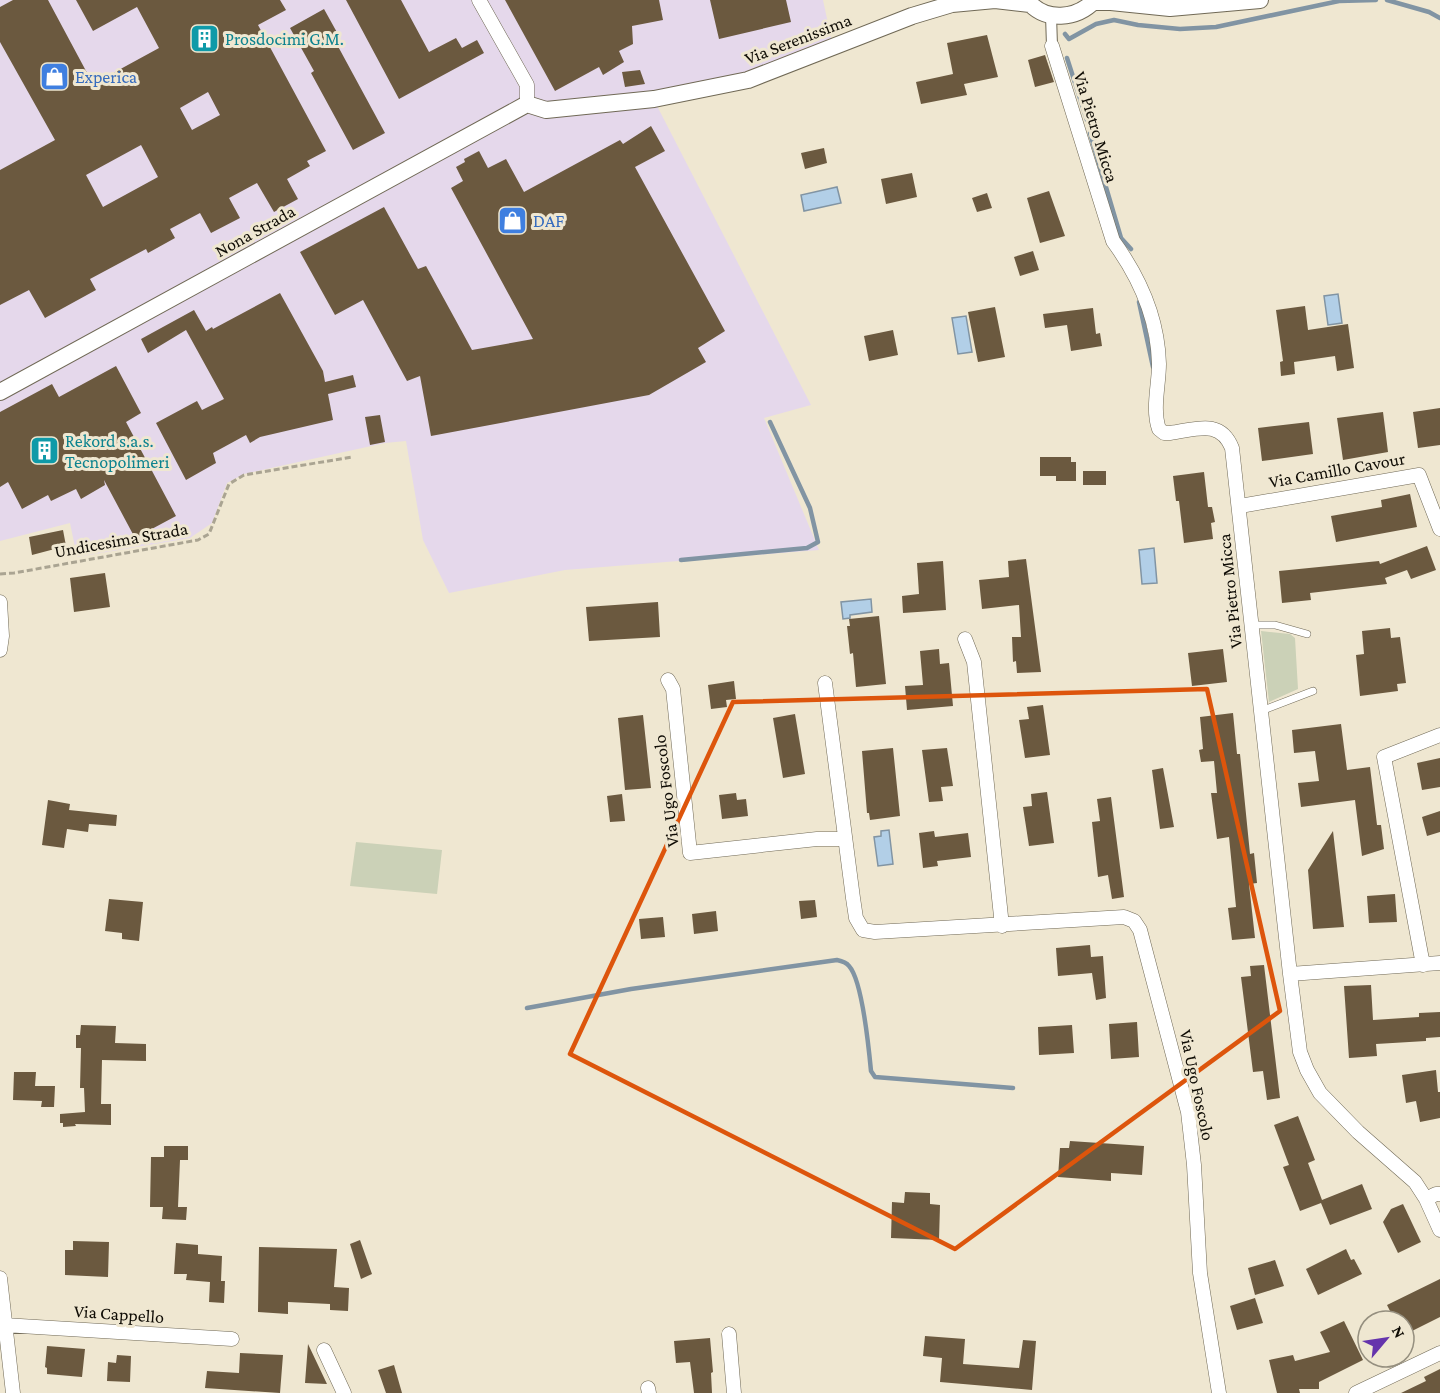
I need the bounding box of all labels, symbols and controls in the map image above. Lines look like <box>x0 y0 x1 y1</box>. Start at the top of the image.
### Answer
street label: Via Serenissima <box>742 9 854 69</box>
building icon: Prosdocimi G.M. <box>188 23 220 55</box>
place label: Prosdocimi G.M. <box>225 29 344 49</box>
shop icon: Experica <box>38 61 70 93</box>
place label: Experica <box>75 67 137 87</box>
street label: Via Pietro Micca <box>1070 69 1122 185</box>
street label: Nona Strada <box>211 201 299 261</box>
shop icon: DAF <box>496 205 528 237</box>
place label: DAF <box>533 211 564 231</box>
place label: Rekord s.a.s. Tecnopolimeri <box>65 431 170 472</box>
building icon: Rekord s.a.s. Tecnopolimeri <box>28 435 60 467</box>
street label: Via Camillo Cavour <box>1267 448 1407 492</box>
street label: Undicesima Strada <box>53 518 189 562</box>
street label: Via Pietro Micca <box>1214 533 1246 649</box>
street label: Via Ugo Foscolo <box>649 734 683 848</box>
street label: Via Ugo Foscolo <box>1175 1028 1219 1142</box>
street label: Via Cappello <box>73 1301 165 1327</box>
north arrow <box>1356 1309 1416 1369</box>
text: N <box>1389 1323 1409 1341</box>

